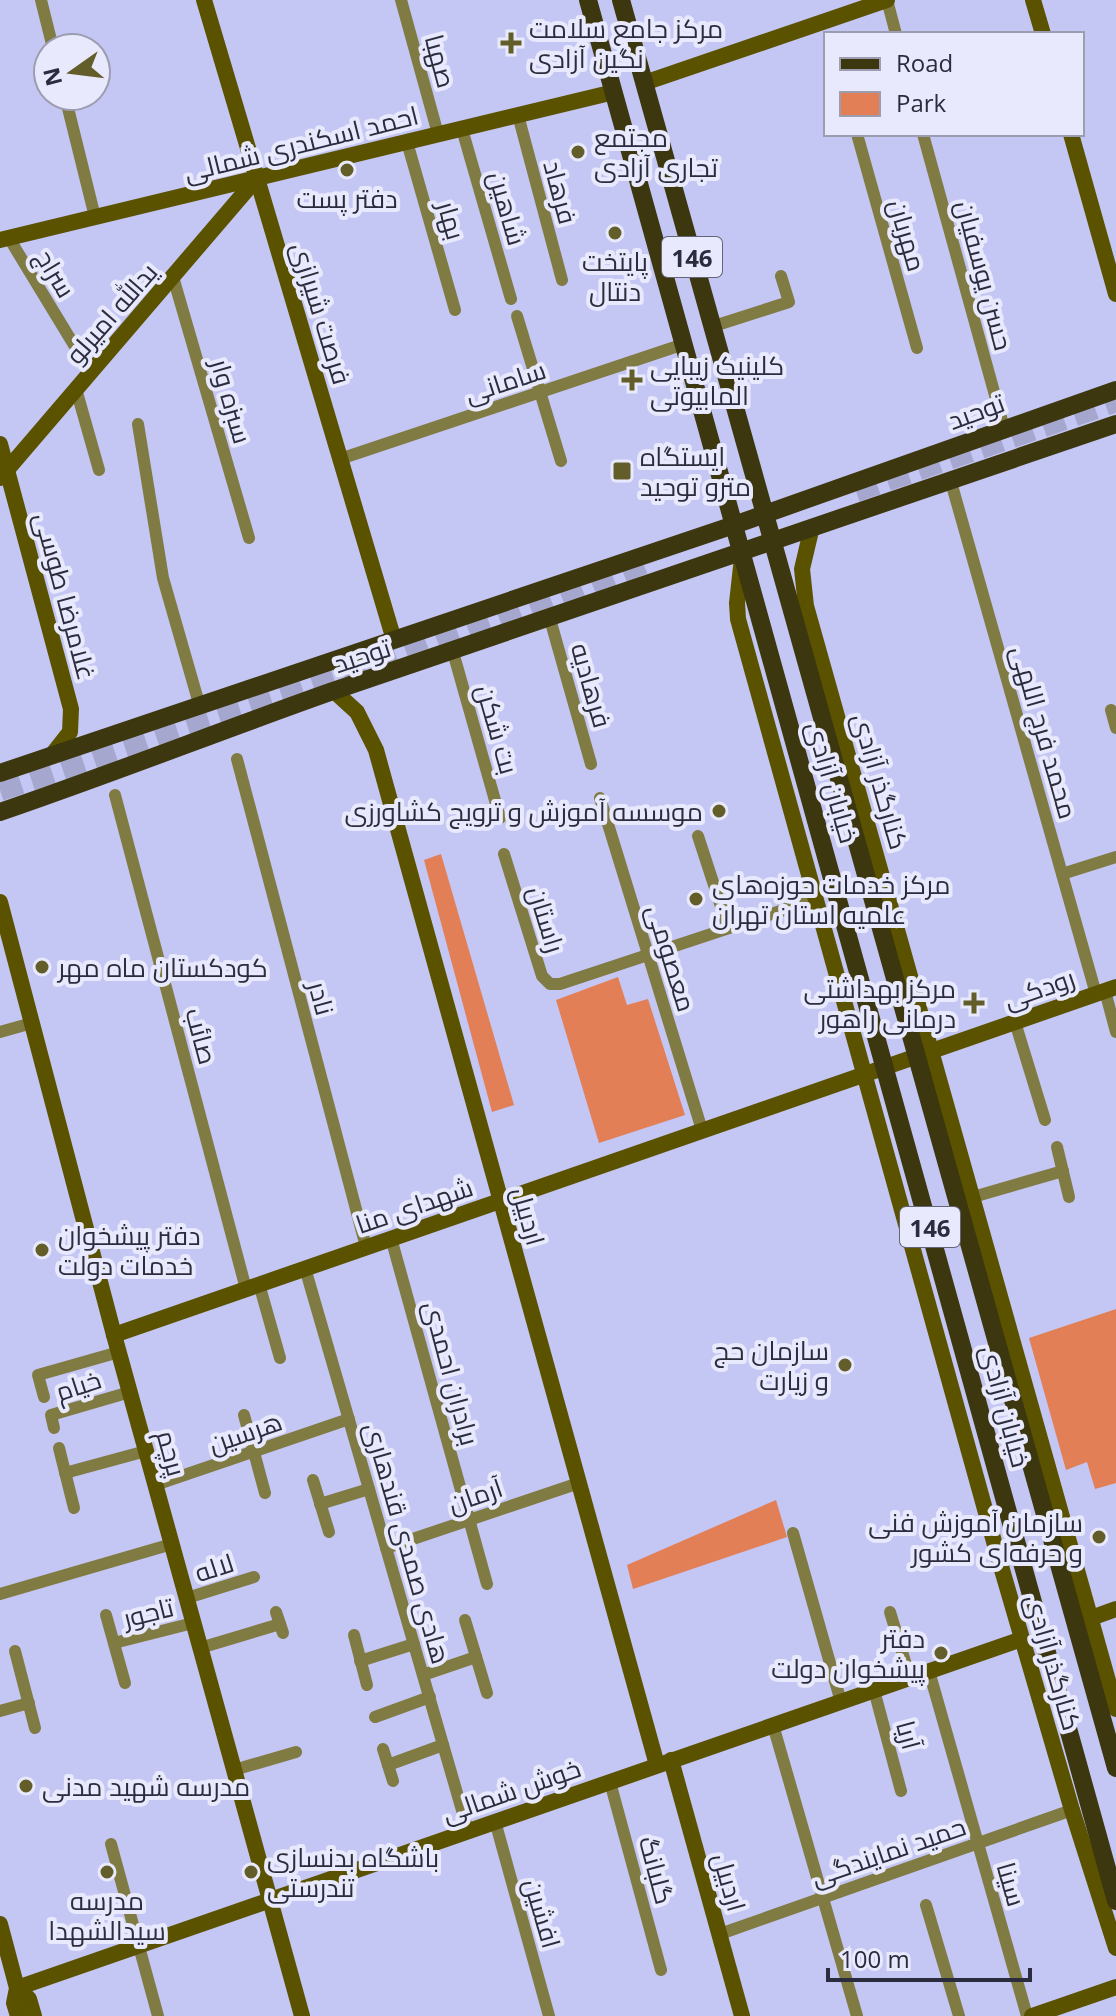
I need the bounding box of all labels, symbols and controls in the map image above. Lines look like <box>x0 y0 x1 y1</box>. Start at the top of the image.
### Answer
place label: مرکز جامع سلامت نگین آزادی <box>529 10 723 76</box>
street label: صهبا <box>417 30 465 92</box>
north arrow <box>32 32 112 112</box>
marker: مرکز جامع سلامت نگین آزادی <box>500 32 522 54</box>
legend <box>824 32 1084 136</box>
text: Road <box>896 46 953 79</box>
text: N <box>35 65 68 89</box>
text: Park <box>896 86 947 119</box>
street label: احمد اسکندری شمالی <box>180 96 422 190</box>
place label: مجتمع تجاری آزادی <box>594 119 718 185</box>
marker: مجتمع تجاری آزادی <box>569 143 587 161</box>
street label: فرهاد <box>535 156 587 228</box>
marker: دفتر پست <box>338 161 356 179</box>
street label: شاهین <box>480 167 536 249</box>
place label: دفتر پست <box>296 180 398 216</box>
street label: بهار <box>429 195 475 244</box>
street label: مهربان <box>881 195 935 275</box>
street label: حسن یوسفیان <box>948 196 1022 354</box>
marker: پایتخت دنتال <box>606 224 624 242</box>
street label: فرصت شیرازی <box>283 237 361 389</box>
road number: 146 <box>662 237 722 277</box>
street label: سراج <box>27 242 85 304</box>
place label: پایتخت دنتال <box>582 243 648 309</box>
street label: یدالله امیرلو <box>57 255 165 371</box>
place label: کلینیک زیبایی المابیوتی <box>650 347 784 413</box>
street label: سامانی <box>460 351 550 411</box>
street label: سبزه‌ وار <box>202 352 261 448</box>
marker: کلینیک زیبایی المابیوتی <box>621 369 643 391</box>
street label: توحید <box>943 384 1009 438</box>
place label: ایستگاه مترو توحید <box>640 438 751 504</box>
marker: ایستگاه مترو توحید <box>611 460 633 482</box>
street label: غلامرضا طوسی <box>26 508 106 684</box>
street label: توحید <box>329 629 395 681</box>
street label: فرهادیه <box>563 638 621 732</box>
street label: محمد فرج اللهی <box>1003 641 1087 823</box>
street label: بت شکن <box>468 680 528 778</box>
street label: کنارگذر آزادی <box>844 709 918 853</box>
street label: خیابان آزادی <box>798 717 868 847</box>
place label: موسسه آموزش و ترویج کشاورزی <box>345 793 703 829</box>
marker: موسسه آموزش و ترویج کشاورزی <box>710 802 728 820</box>
place label: مرکز خدمات حوزه‌های علمیه استان تهران <box>712 866 950 932</box>
street label: راستان <box>520 881 574 957</box>
marker: مرکز خدمات حوزه‌های علمیه استان تهران <box>687 890 705 908</box>
street label: معصومی <box>639 900 705 1016</box>
place label: کودکستان ماه مهر <box>56 949 268 985</box>
marker: کودکستان ماه مهر <box>33 958 51 976</box>
street label: رودکی <box>999 959 1079 1017</box>
place label: مرکز بهداشتی درمانی راهور <box>804 970 956 1036</box>
street label: نادر <box>300 975 344 1019</box>
marker: مرکز بهداشتی درمانی راهور <box>963 992 985 1014</box>
street label: صائب <box>177 1004 227 1068</box>
street label: شهدای منا <box>351 1168 477 1242</box>
street label: اردبیل <box>504 1183 554 1249</box>
road number: 146 <box>900 1207 960 1247</box>
place label: دفتر پیشخوان خدمات دولت <box>58 1217 201 1283</box>
marker: دفتر پیشخوان خدمات دولت <box>33 1241 51 1259</box>
street label: برادران احمدی <box>415 1297 489 1449</box>
place label: سازمان حج و زیارت <box>714 1332 829 1398</box>
street label: خیابان آزادی <box>972 1341 1040 1471</box>
marker: سازمان حج و زیارت <box>836 1356 854 1374</box>
street label: خیام <box>51 1361 106 1410</box>
street label: هرسین <box>203 1403 287 1461</box>
street label: هادی صمدی قندهاری <box>356 1418 460 1668</box>
street label: پرچم <box>148 1426 195 1480</box>
street label: آرمان <box>443 1469 507 1521</box>
place label: سازمان آموزش فنی و حرفه‌ای کشور <box>868 1504 1083 1570</box>
marker: سازمان آموزش فنی و حرفه‌ای کشور <box>1090 1528 1108 1546</box>
street label: لاله <box>190 1544 238 1590</box>
street label: تاجور <box>117 1588 177 1636</box>
street label: کنارگذر آزادی <box>1017 1590 1091 1734</box>
place label: دفتر پیشخوان دولت <box>771 1620 925 1686</box>
marker: دفتر پیشخوان دولت <box>932 1644 950 1662</box>
street label: آریا <box>888 1717 930 1753</box>
street label: خوش شمالی <box>437 1749 585 1831</box>
place label: مدرسه شهید مدنی <box>42 1768 250 1804</box>
marker: مدرسه شهید مدنی <box>17 1777 35 1795</box>
street label: حمید نمایندگی <box>806 1808 970 1894</box>
street label: گلبانگ <box>631 1832 683 1908</box>
place label: باشگاه بدنسازی تندرستی <box>267 1839 439 1905</box>
street label: اردبیل <box>705 1849 755 1915</box>
street label: سینا <box>989 1858 1035 1910</box>
marker: مدرسه سیدالشهدا <box>98 1863 116 1881</box>
marker: باشگاه بدنسازی تندرستی <box>242 1863 260 1881</box>
street label: افشین <box>516 1874 570 1952</box>
place label: مدرسه سیدالشهدا <box>48 1882 166 1948</box>
scale bar <box>828 1932 1030 1982</box>
text: 100 m <box>840 1942 910 1975</box>

